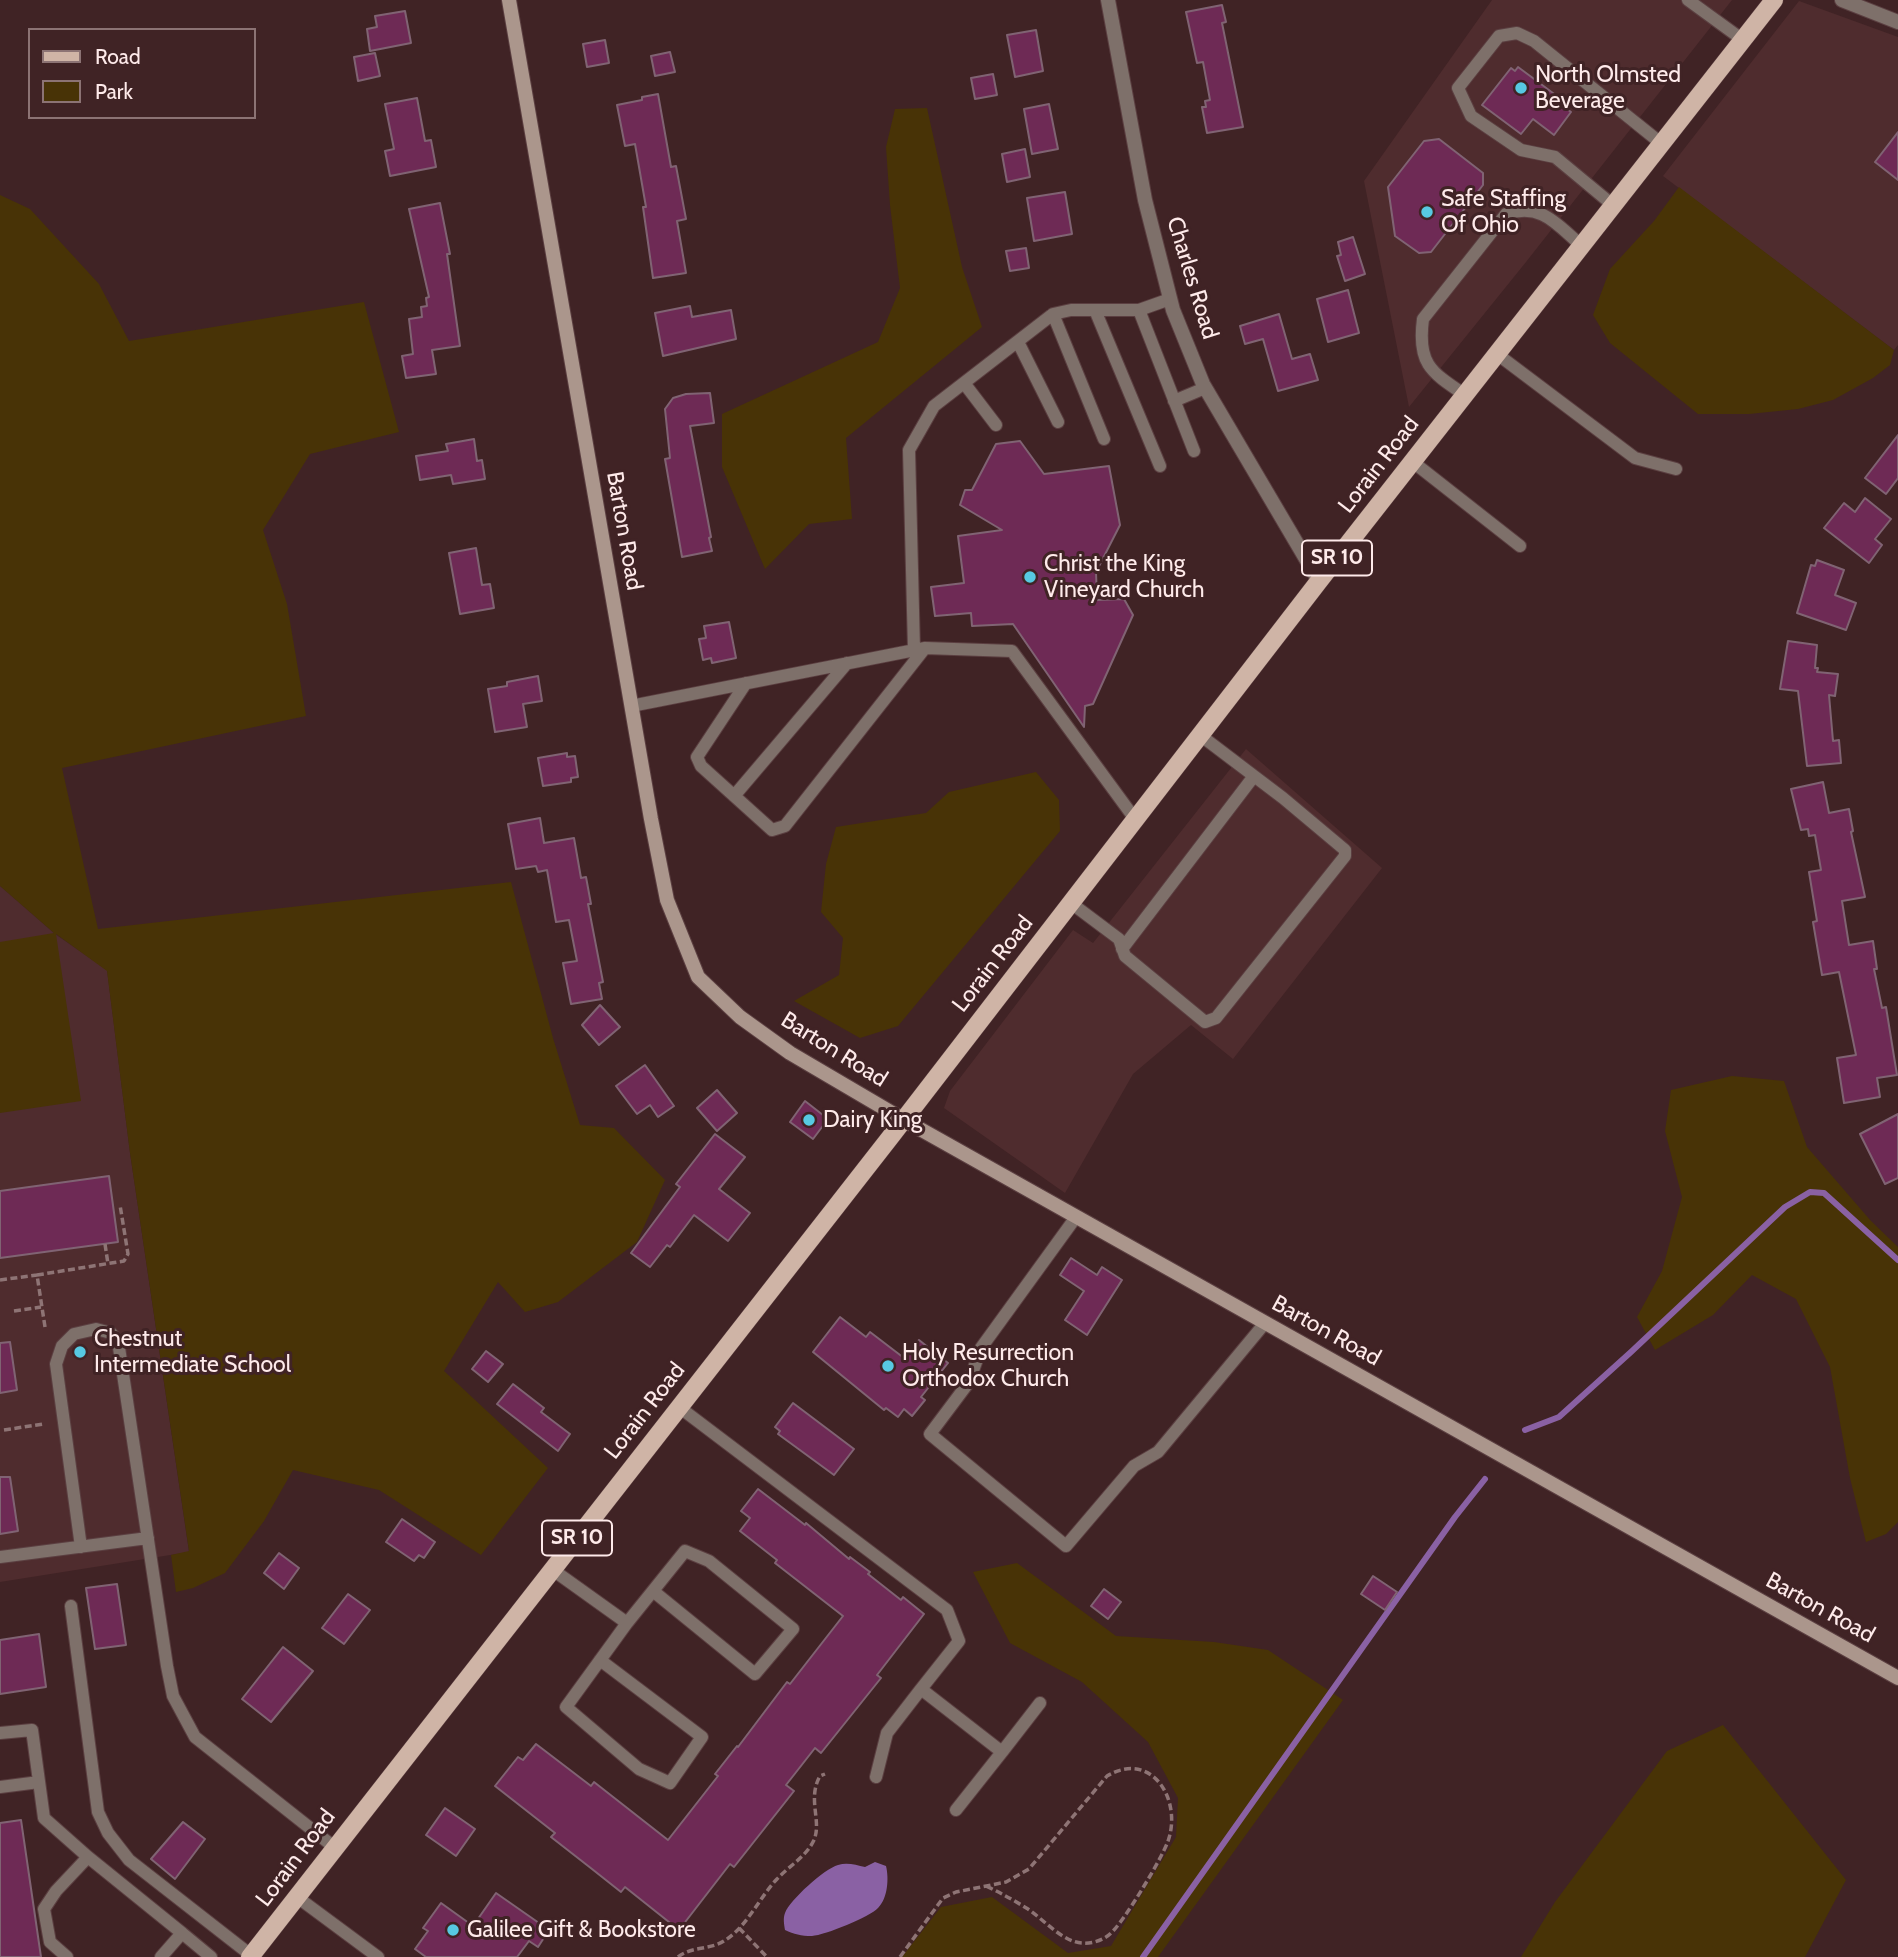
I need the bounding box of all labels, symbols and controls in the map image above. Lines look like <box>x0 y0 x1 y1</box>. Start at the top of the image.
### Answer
legend <box>28 28 256 119</box>
text: Road <box>95 44 141 69</box>
place label: North Olmsted Beverage <box>1535 61 1681 115</box>
text: Park <box>95 79 133 104</box>
marker: North Olmsted Beverage <box>1513 80 1529 96</box>
place label: Safe Staffing Of Ohio <box>1441 185 1566 239</box>
marker: Safe Staffing Of Ohio <box>1419 204 1435 220</box>
street label: Charles Road <box>1160 213 1224 343</box>
street label: Lorain Road <box>1333 411 1425 519</box>
street label: Barton Road <box>600 469 648 593</box>
road number: SR 10 <box>1302 540 1372 576</box>
place label: Christ the King Vineyard Church <box>1044 550 1204 604</box>
marker: Christ the King Vineyard Church <box>1022 569 1038 585</box>
street label: Lorain Road <box>947 910 1039 1018</box>
street label: Barton Road <box>776 1006 892 1094</box>
place label: Dairy King <box>823 1106 922 1134</box>
marker: Dairy King <box>801 1112 817 1128</box>
street label: Barton Road <box>1267 1290 1385 1372</box>
place label: Chestnut Intermediate School <box>94 1325 291 1379</box>
place label: Holy Resurrection Orthodox Church <box>902 1339 1074 1393</box>
marker: Chestnut Intermediate School <box>72 1344 88 1360</box>
street label: Lorain Road <box>599 1357 691 1465</box>
marker: Holy Resurrection Orthodox Church <box>880 1358 896 1374</box>
road number: SR 10 <box>542 1520 612 1556</box>
street label: Barton Road <box>1761 1567 1879 1649</box>
street label: Lorain Road <box>250 1804 342 1912</box>
place label: Galilee Gift & Bookstore <box>467 1916 696 1944</box>
marker: Galilee Gift & Bookstore <box>445 1922 461 1938</box>

